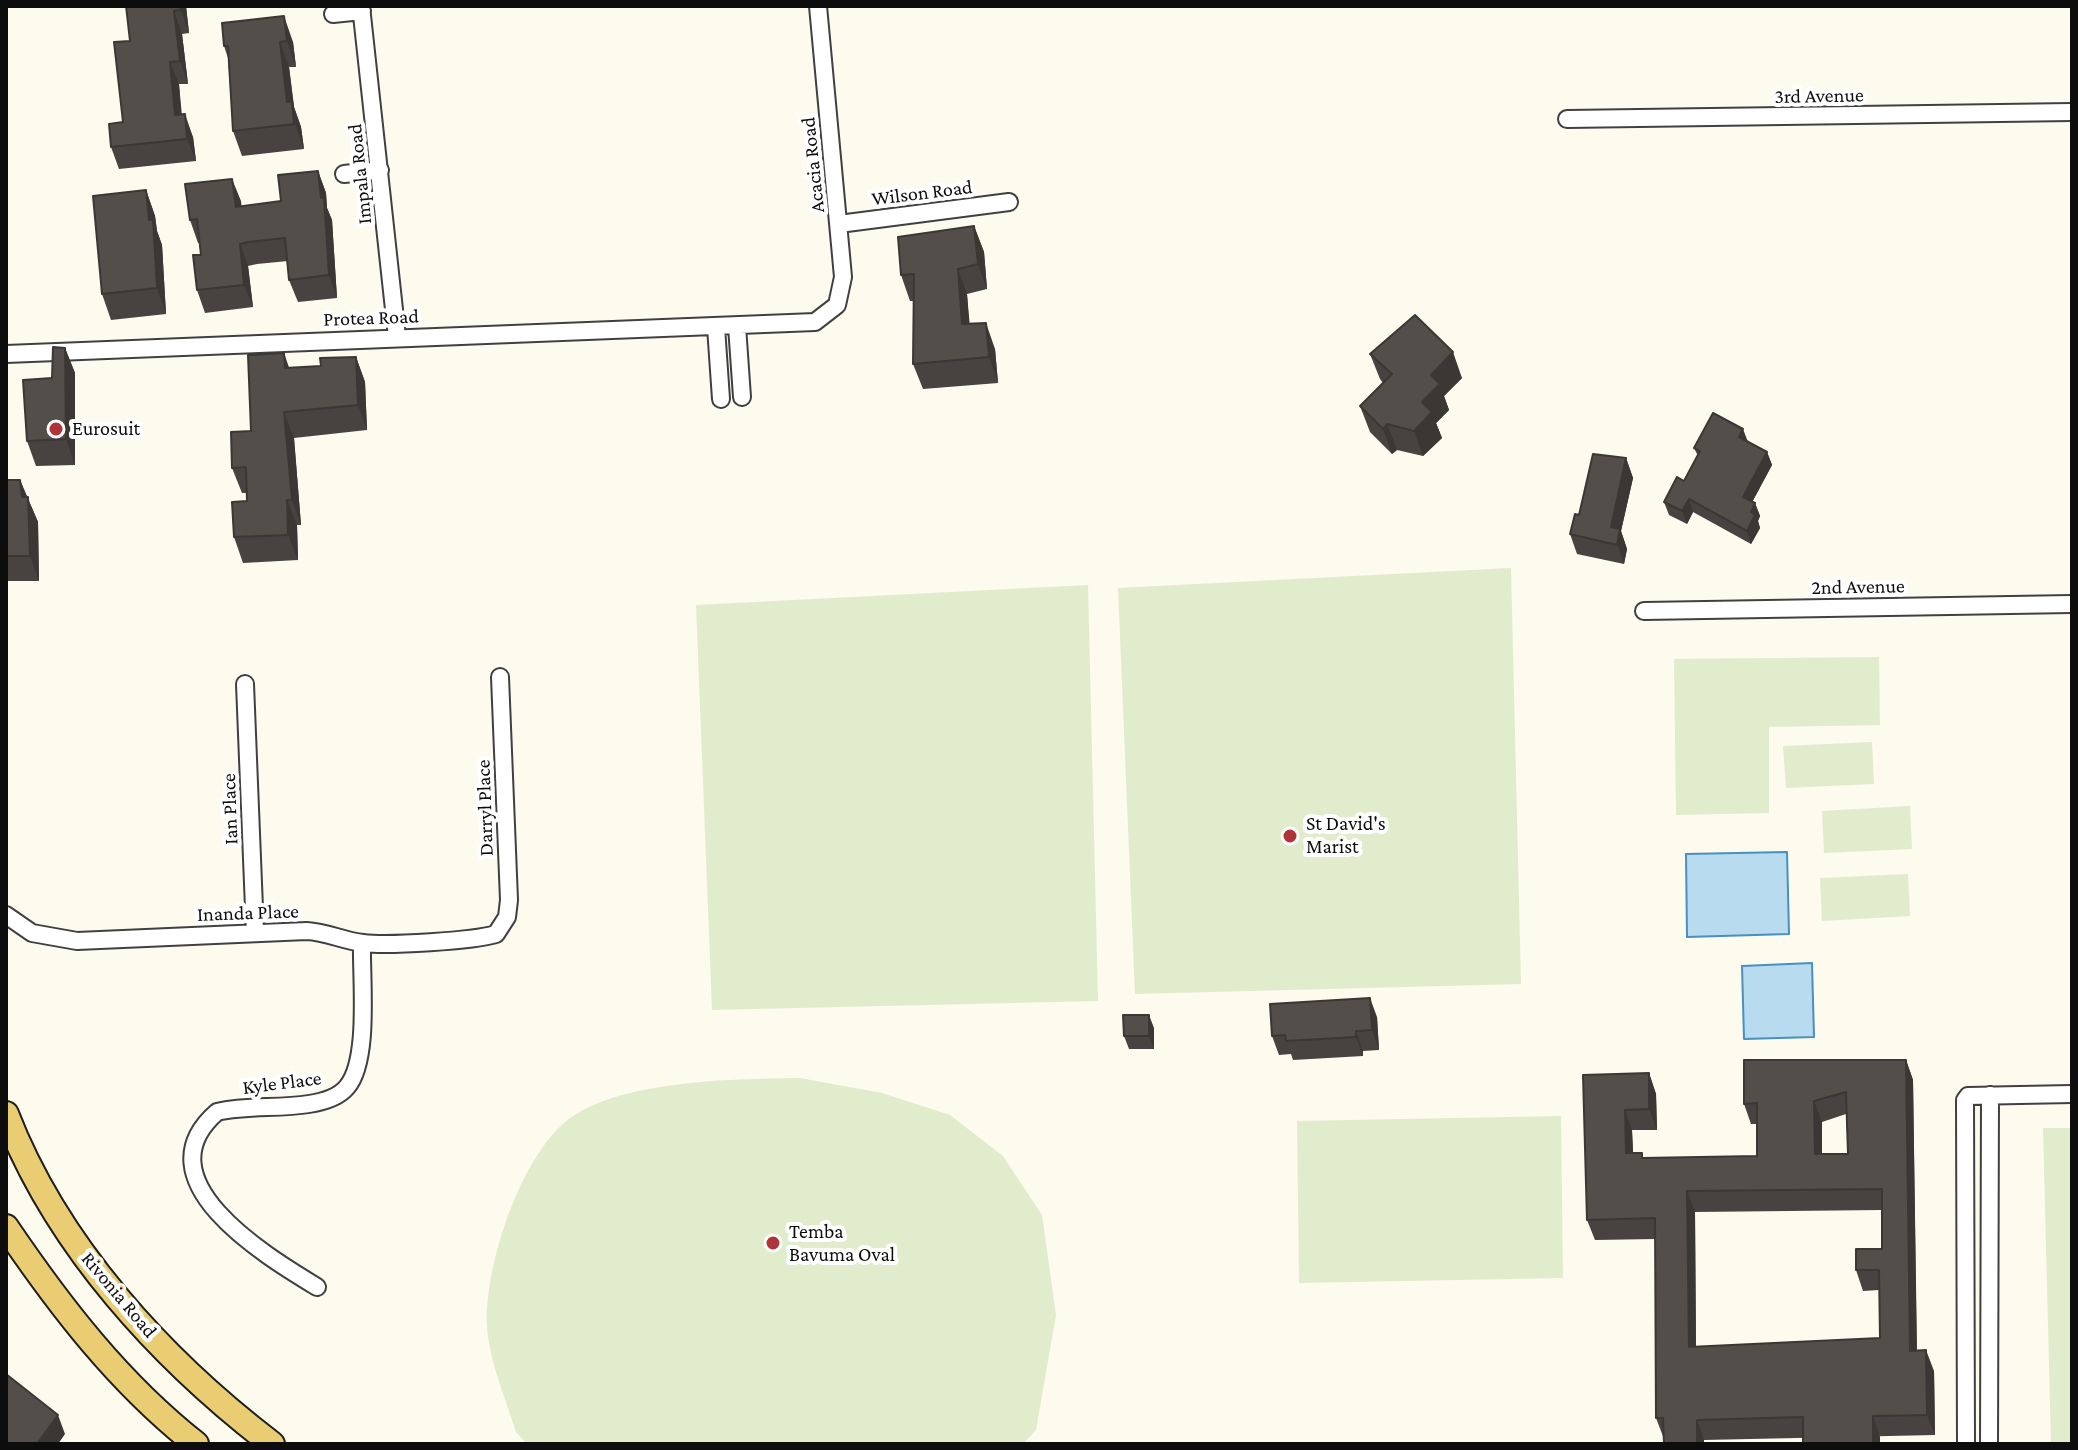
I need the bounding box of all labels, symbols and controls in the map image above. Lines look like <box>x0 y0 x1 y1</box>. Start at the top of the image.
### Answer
street label: 3rd Avenue <box>1774 83 1864 109</box>
street label: Acacia Road <box>796 116 830 214</box>
street label: Impala Road <box>343 123 377 225</box>
street label: Wilson Road <box>870 175 974 211</box>
street label: Protea Road <box>323 304 419 332</box>
place label: Eurosuit <box>72 417 140 441</box>
marker: Eurosuit <box>47 420 65 438</box>
street label: 2nd Avenue <box>1811 574 1905 600</box>
street label: Darryl Place <box>471 759 499 857</box>
street label: Ian Place <box>217 773 243 845</box>
place label: St David's Marist <box>1306 812 1386 859</box>
marker: St David's Marist <box>1281 827 1299 845</box>
street label: Inanda Place <box>197 899 299 927</box>
street label: Kyle Place <box>241 1066 323 1100</box>
place label: Temba Bavuma Oval <box>789 1220 895 1267</box>
marker: Temba Bavuma Oval <box>764 1234 782 1252</box>
street label: Rivonia Road <box>76 1247 162 1343</box>

